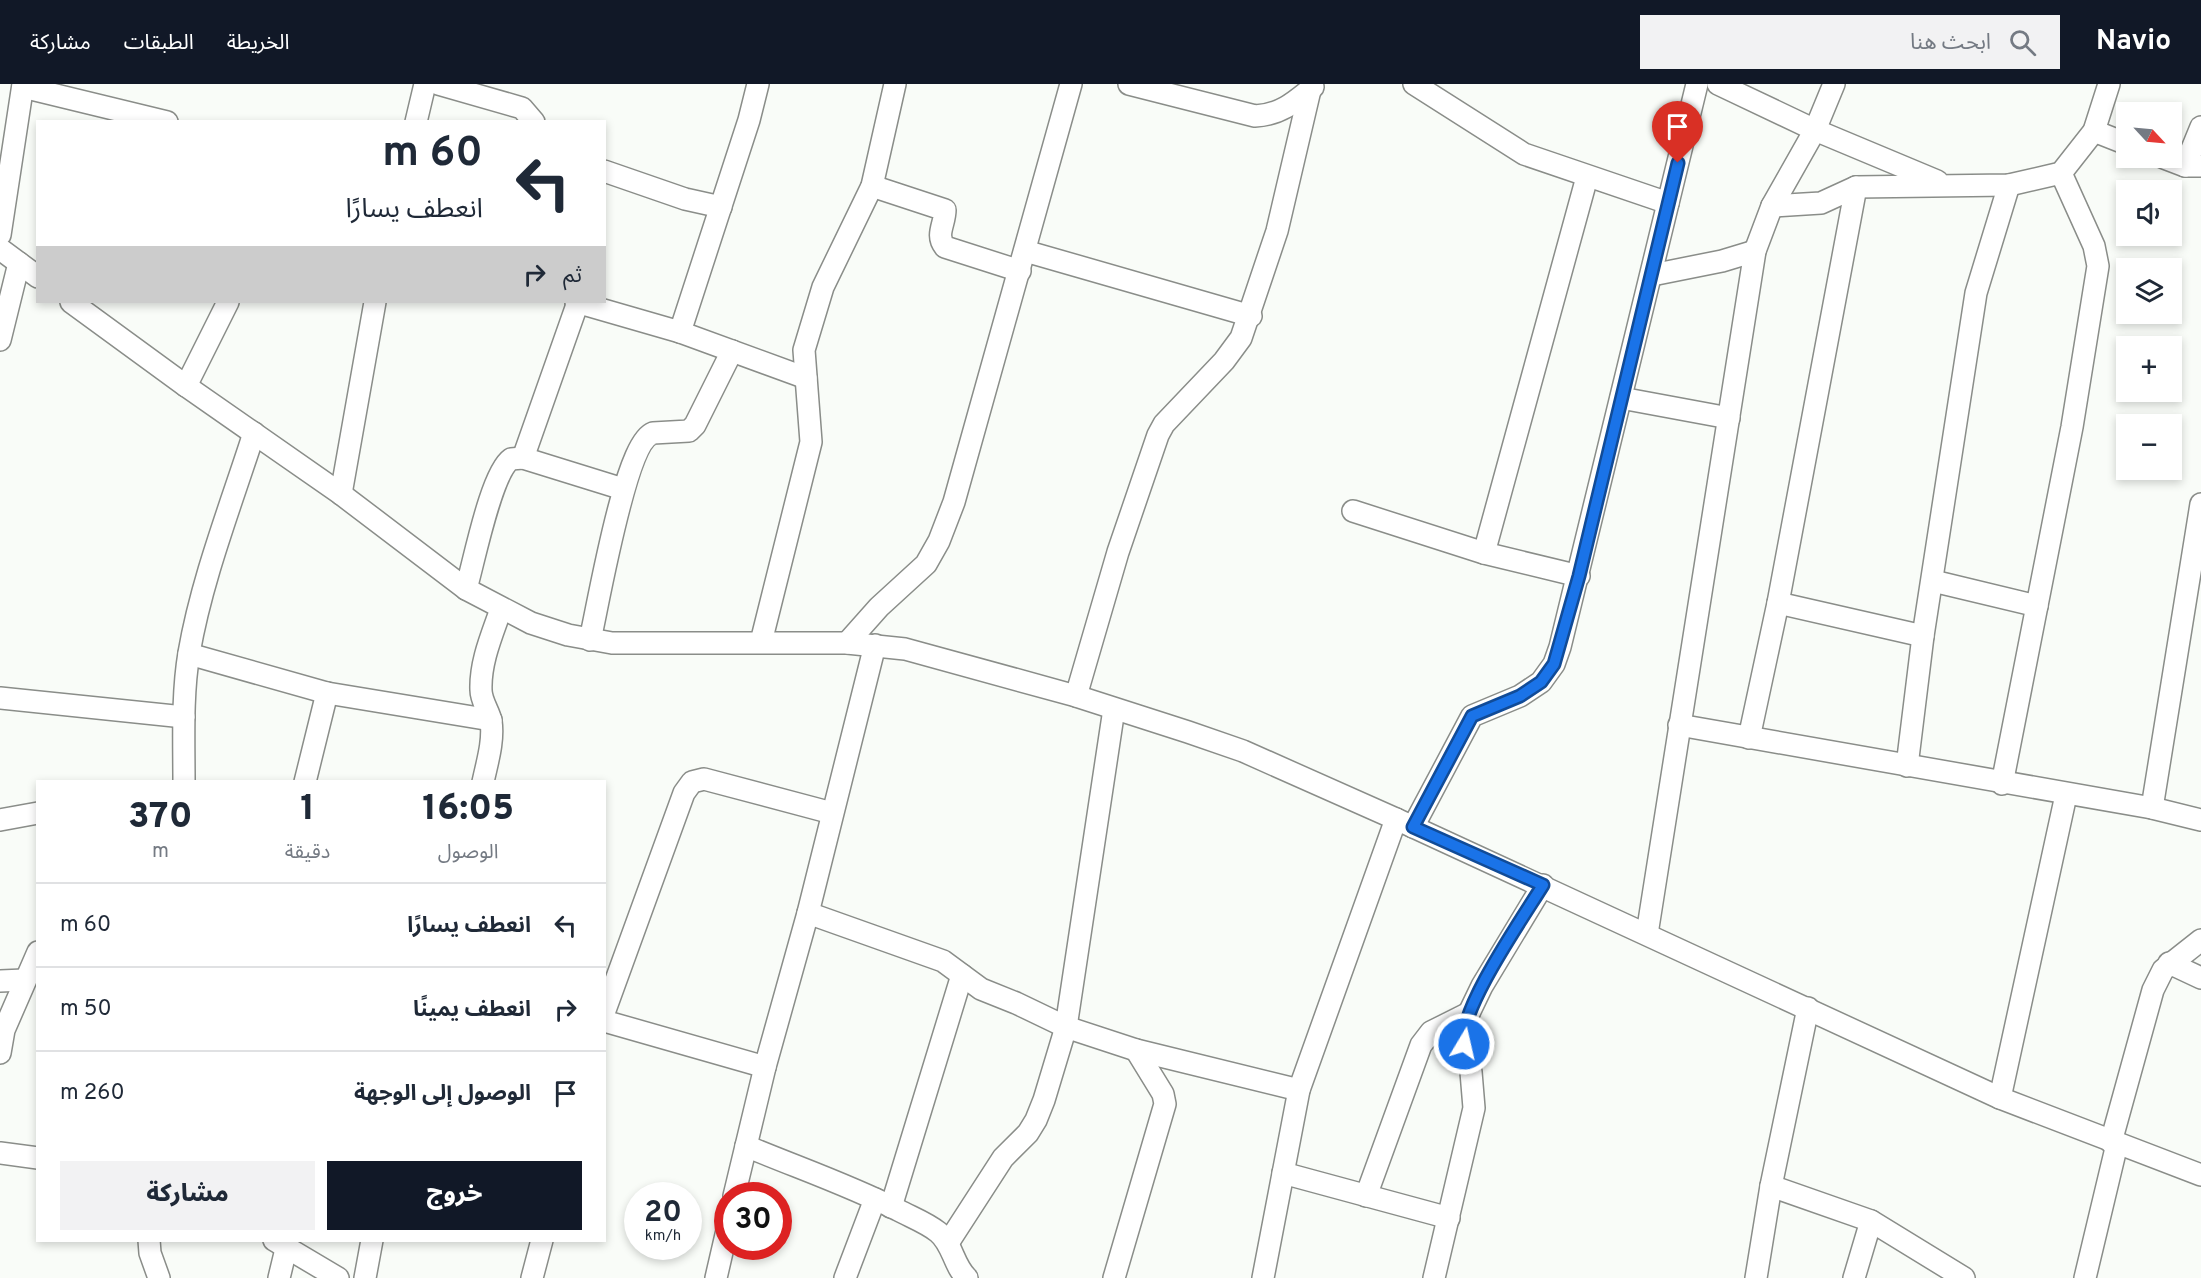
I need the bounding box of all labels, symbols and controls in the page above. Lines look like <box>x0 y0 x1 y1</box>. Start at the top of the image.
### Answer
search box <box>1640 15 2060 69</box>
text: Navio <box>2096 24 2171 60</box>
icon: search <box>2006 26 2039 59</box>
text: مشاركة <box>30 30 91 57</box>
text: الطبقات <box>124 30 194 57</box>
text: الخريطة <box>227 30 290 57</box>
text: ابحث هنا <box>1910 30 1991 57</box>
pin <box>1652 101 1703 163</box>
north arrow <box>2116 102 2182 168</box>
map controls <box>2116 102 2182 480</box>
icon: arrive <box>1661 110 1694 143</box>
text: 60 m <box>382 128 483 181</box>
icon: left <box>504 144 582 222</box>
button: sound <box>2116 180 2182 246</box>
text: انعطف يسارًا <box>346 193 483 227</box>
icon: right <box>518 258 551 291</box>
button: layers <box>2116 258 2182 324</box>
text: ثم <box>563 263 582 290</box>
button: + <box>2116 336 2182 402</box>
button: − <box>2116 414 2182 480</box>
text: 1 <box>300 787 315 833</box>
text: 16:05 <box>422 787 514 833</box>
text: 370 <box>128 795 193 841</box>
text: m <box>152 839 169 865</box>
text: دقيقة <box>285 840 330 866</box>
text: الوصول <box>438 840 499 866</box>
icon: left <box>549 909 582 942</box>
text: 60 m <box>60 912 111 939</box>
text: انعطف يسارًا <box>407 913 531 940</box>
icon: right <box>549 993 582 1026</box>
text: 50 m <box>60 996 112 1023</box>
text: انعطف يمينًا <box>413 997 531 1024</box>
position arrow <box>1432 1012 1496 1076</box>
icon: arrive <box>549 1077 582 1110</box>
text: 260 m <box>60 1080 125 1107</box>
text: الوصول إلى الوجهة <box>354 1081 531 1108</box>
button: مشاركة <box>60 1161 315 1230</box>
button: خروج <box>327 1161 582 1230</box>
speed limit sign: 30 <box>714 1182 792 1260</box>
text: 20 <box>644 1195 682 1232</box>
text: km/h <box>645 1227 681 1246</box>

